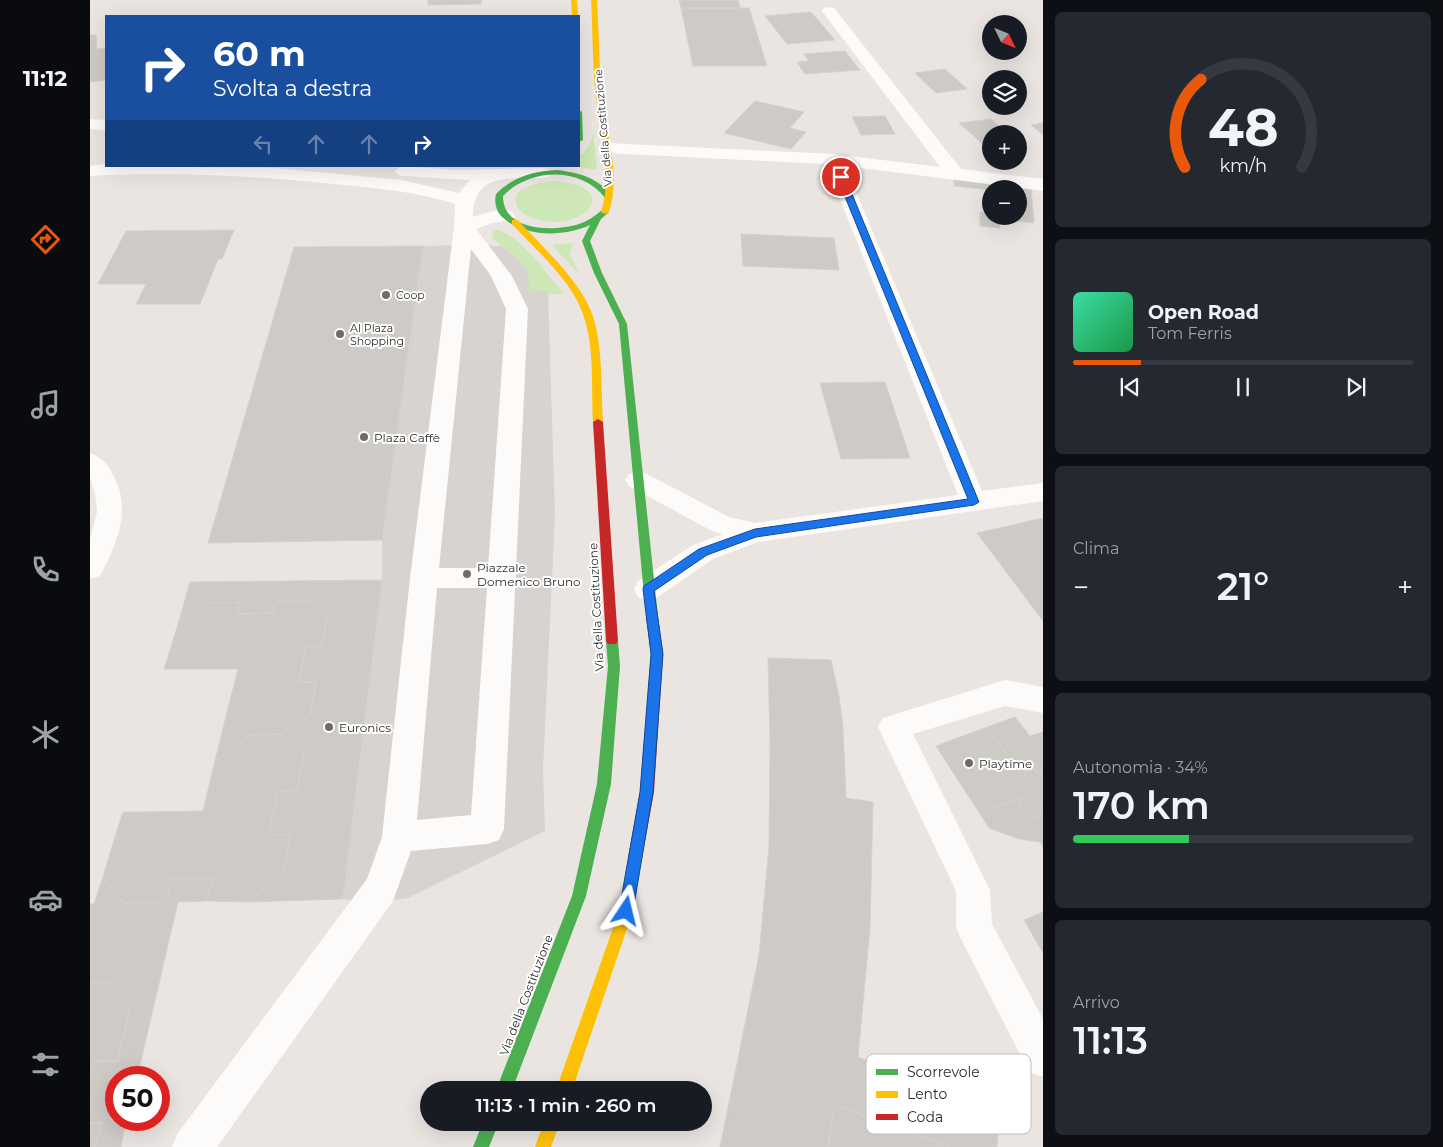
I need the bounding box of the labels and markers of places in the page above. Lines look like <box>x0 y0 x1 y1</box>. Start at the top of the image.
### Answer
pin <box>820 156 862 198</box>
place label: Coop <box>396 288 425 302</box>
marker: Coop <box>380 289 392 301</box>
place label: Al Plaza Shopping <box>350 321 404 348</box>
marker: Al Plaza Shopping <box>334 328 346 340</box>
place label: Plaza Caffè <box>374 430 440 445</box>
marker: Plaza Caffè <box>358 431 370 443</box>
place label: Piazzale Domenico Bruno <box>477 560 581 589</box>
marker: Piazzale Domenico Bruno <box>461 568 473 580</box>
place label: Euronics <box>339 720 391 735</box>
marker: Euronics <box>323 721 335 733</box>
place label: Playtime <box>979 756 1032 771</box>
marker: Playtime <box>963 757 975 769</box>

